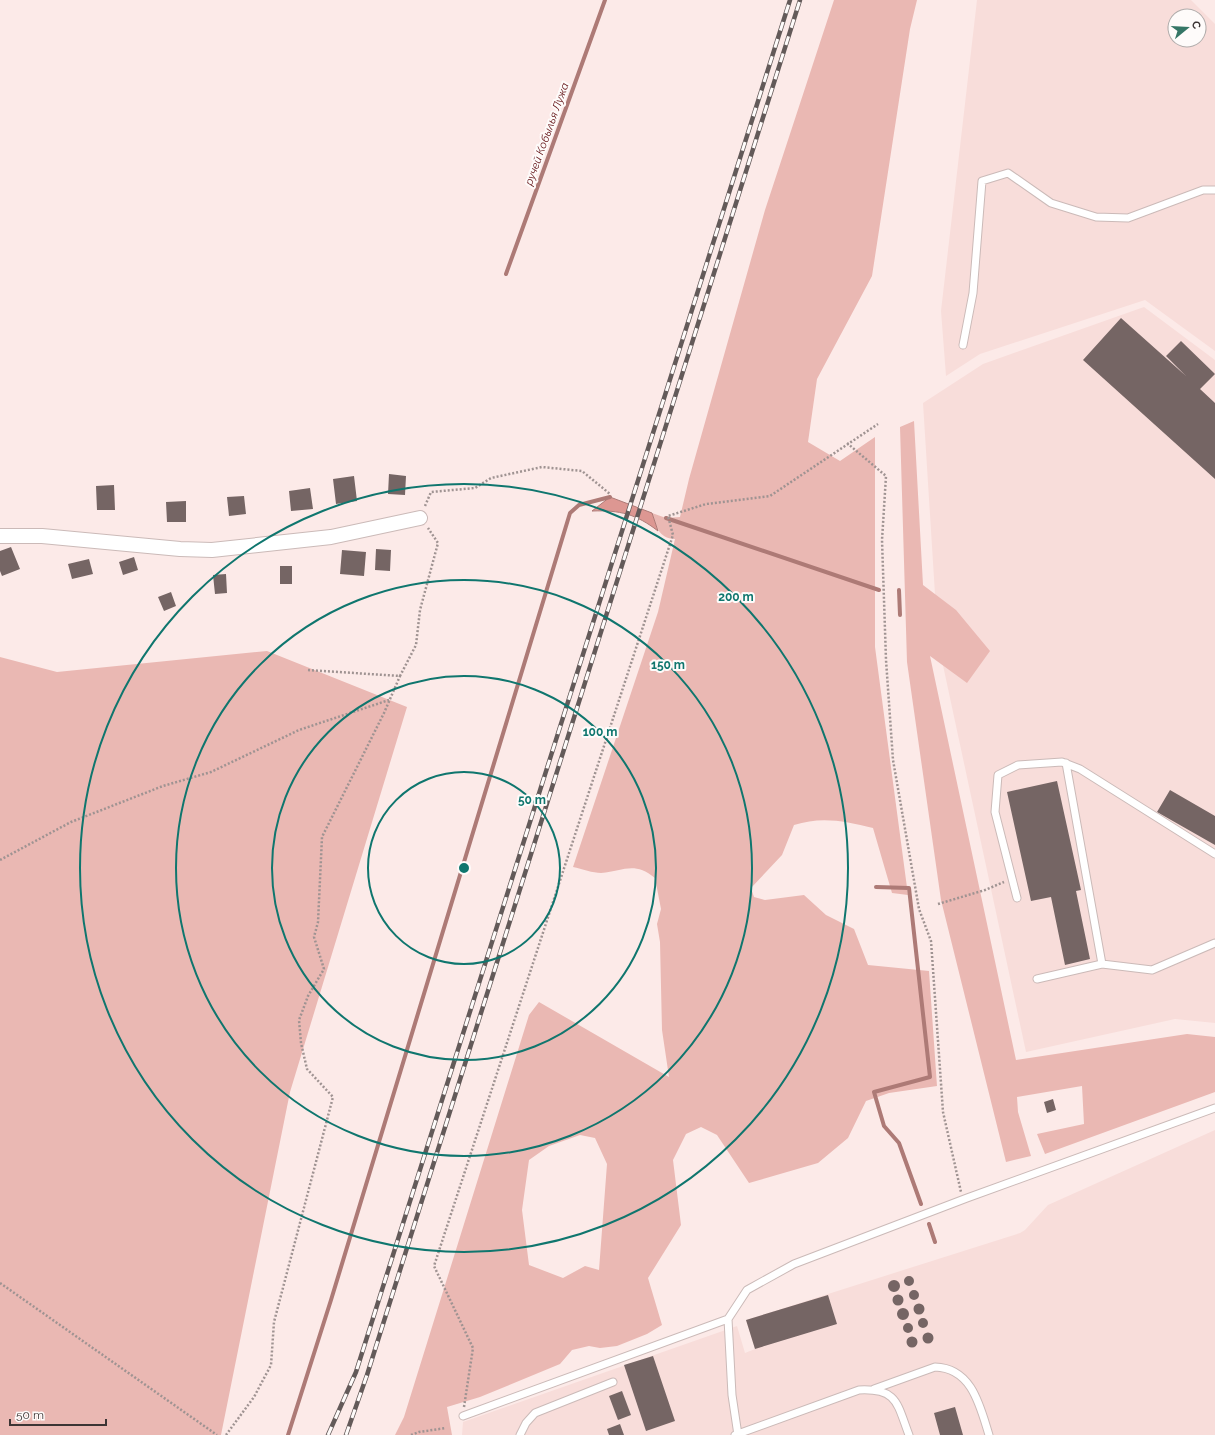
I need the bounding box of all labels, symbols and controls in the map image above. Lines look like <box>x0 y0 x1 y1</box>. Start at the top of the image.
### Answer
north arrow <box>1167 8 1207 48</box>
text: С <box>1189 19 1204 31</box>
water label: ручей Кобылья Лужа <box>522 81 572 188</box>
text: 200 m <box>718 590 754 604</box>
text: 150 m <box>651 658 685 672</box>
text: 100 m <box>583 725 617 739</box>
text: 50 m <box>518 793 546 807</box>
centre of rings <box>457 861 471 875</box>
scale bar <box>10 1401 106 1427</box>
text: 50 m <box>16 1408 44 1422</box>

